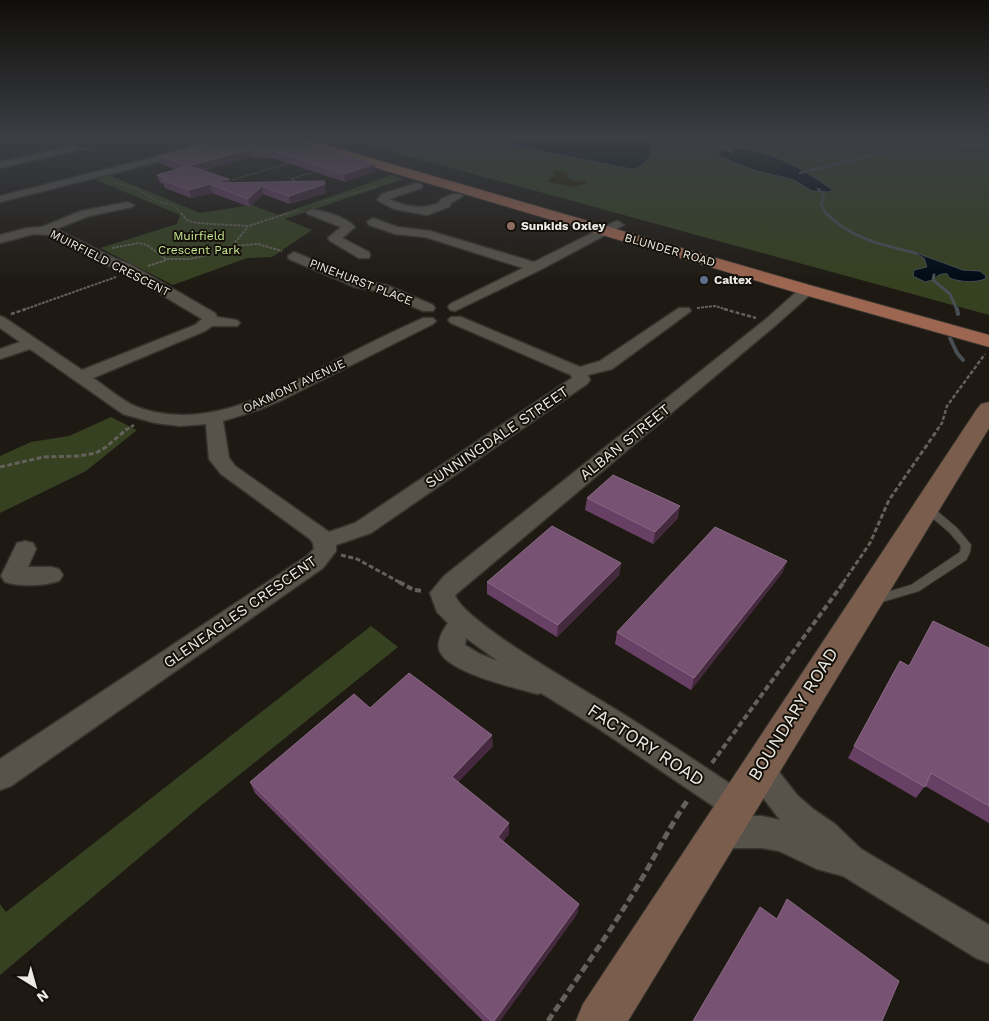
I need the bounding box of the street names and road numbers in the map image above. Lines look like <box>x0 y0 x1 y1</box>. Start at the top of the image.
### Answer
street label: MUIRFIELD CRESCENT <box>48 227 172 299</box>
street label: BLUNDER ROAD <box>623 230 717 270</box>
street label: PINEHURST PLACE <box>308 256 415 308</box>
street label: OAKMONT AVENUE <box>241 356 347 416</box>
street label: SUNNINGDALE STREET <box>422 382 572 492</box>
street label: ALBAN STREET <box>576 400 674 484</box>
street label: GLENEAGLES CRESCENT <box>160 552 320 672</box>
street label: BOUNDARY ROAD <box>743 643 842 784</box>
street label: FACTORY ROAD <box>584 699 708 790</box>

